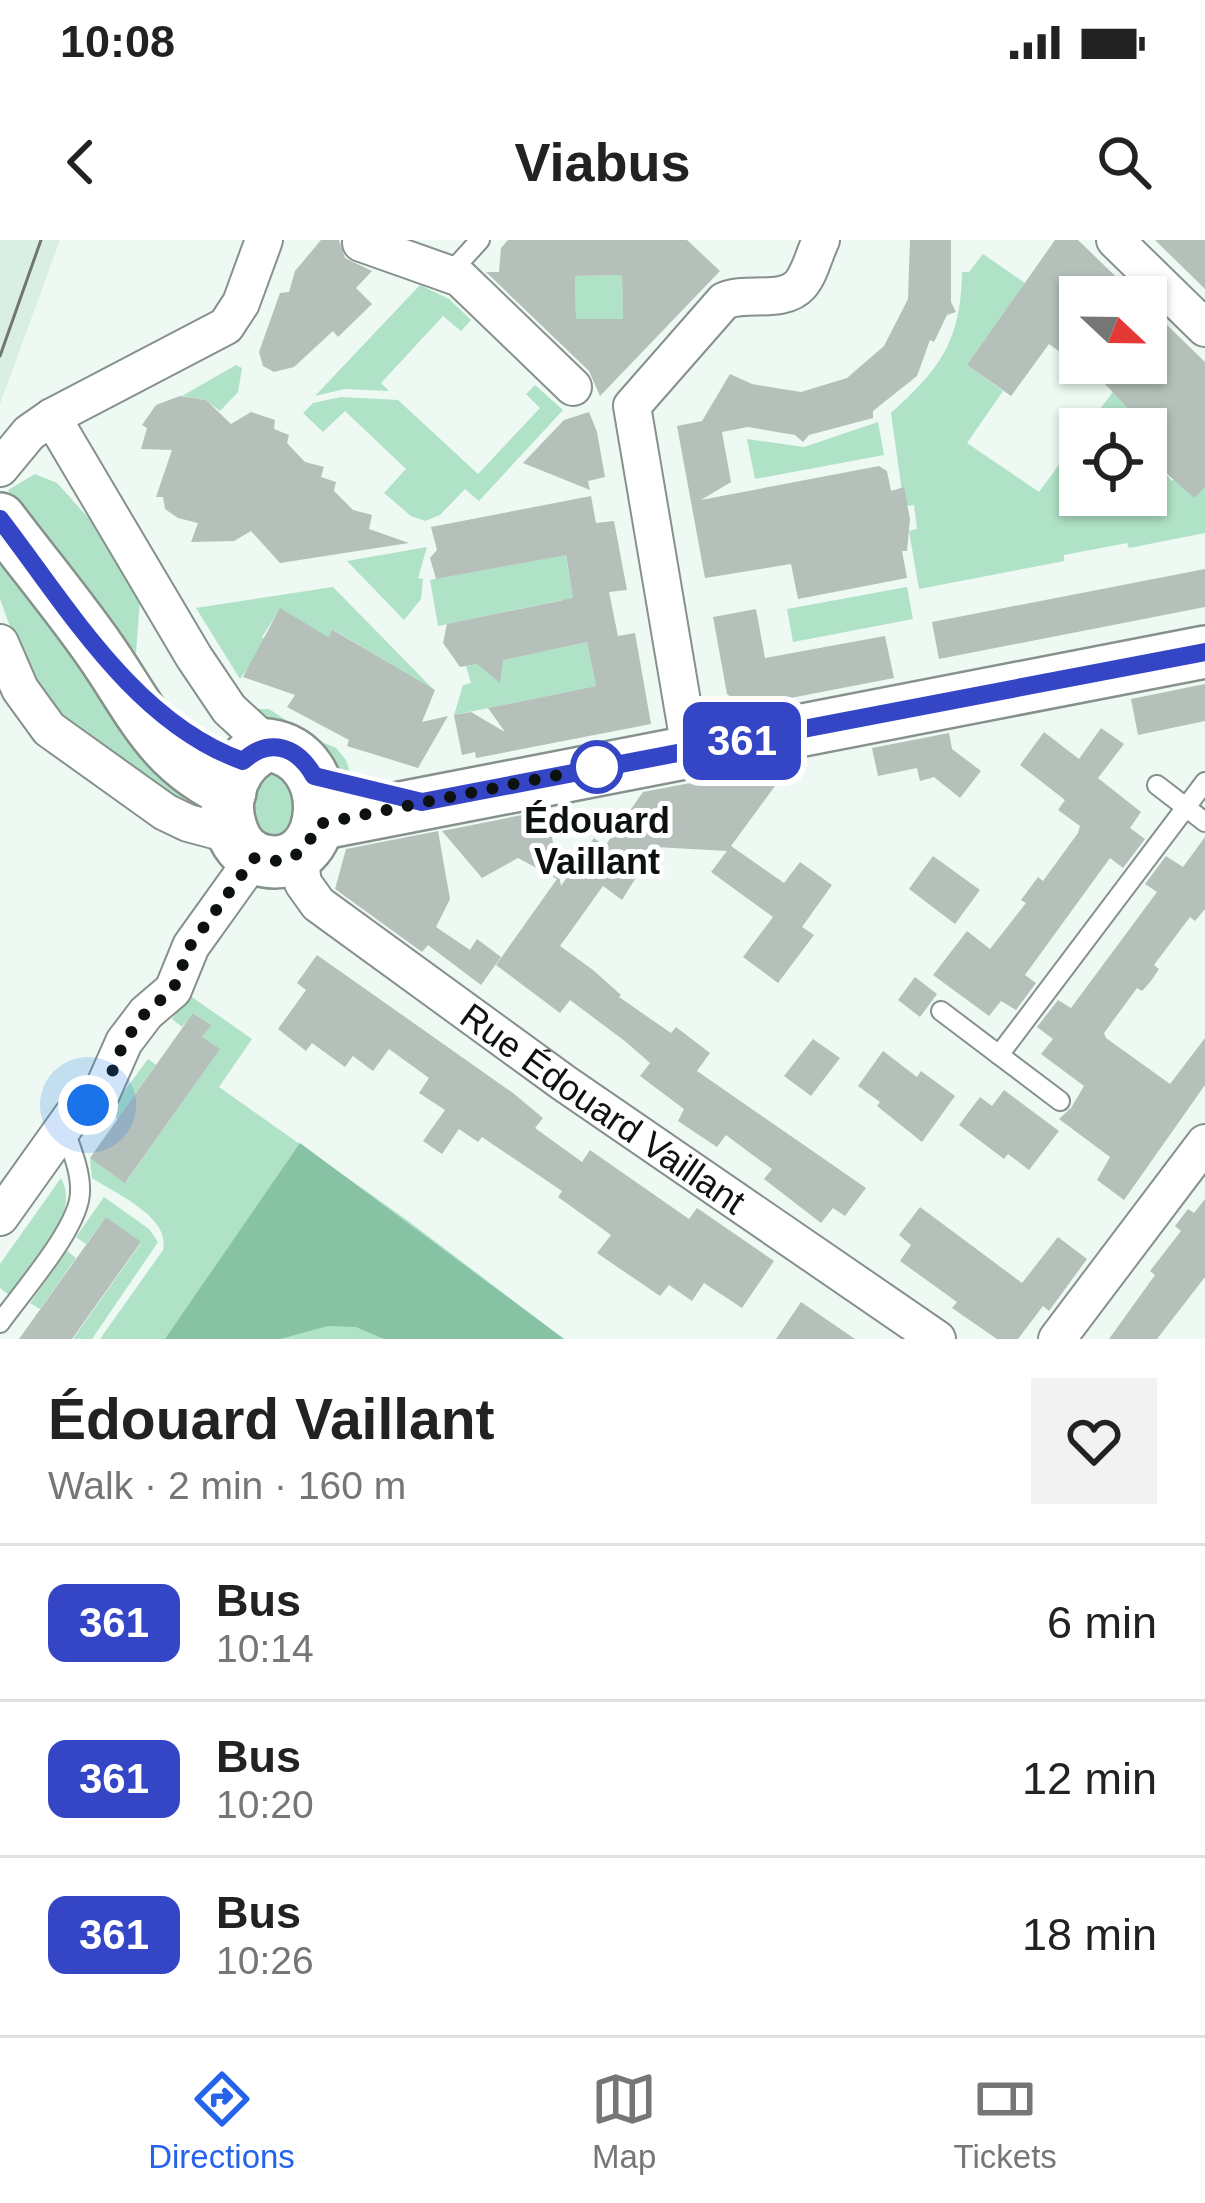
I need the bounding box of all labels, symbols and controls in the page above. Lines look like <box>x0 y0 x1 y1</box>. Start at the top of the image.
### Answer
text: 10:08 <box>60 16 175 67</box>
icon: back <box>48 129 114 195</box>
icon: search <box>1091 129 1157 195</box>
text: Viabus <box>514 132 691 192</box>
north arrow <box>1059 276 1167 384</box>
map controls <box>1059 276 1167 516</box>
button: locate <box>1059 408 1167 516</box>
line badge: 361 <box>673 702 811 780</box>
text: 361 <box>707 717 777 764</box>
marker: Édouard Vaillant <box>572 742 622 792</box>
place label: Édouard Vaillant <box>524 800 670 882</box>
street label: Rue Édouard Vaillant <box>453 995 753 1222</box>
your location <box>58 1075 118 1135</box>
button: heart <box>1031 1378 1157 1504</box>
text: Édouard Vaillant <box>48 1387 495 1451</box>
text: Walk · 2 min · 160 m <box>48 1464 406 1507</box>
text: Bus <box>216 1575 301 1626</box>
text: 6 min <box>1047 1597 1157 1648</box>
text: 361 <box>79 1599 149 1646</box>
text: 10:14 <box>216 1627 314 1670</box>
text: Bus <box>216 1731 301 1782</box>
text: 12 min <box>1022 1753 1157 1804</box>
text: 361 <box>79 1755 149 1802</box>
text: 10:20 <box>216 1783 314 1826</box>
text: Bus <box>216 1887 301 1938</box>
text: 18 min <box>1022 1909 1157 1960</box>
text: 361 <box>79 1911 149 1958</box>
text: 10:26 <box>216 1939 314 1982</box>
tab: Directions <box>148 2066 295 2176</box>
tab: Map <box>591 2066 657 2176</box>
tab: Tickets <box>954 2066 1057 2176</box>

